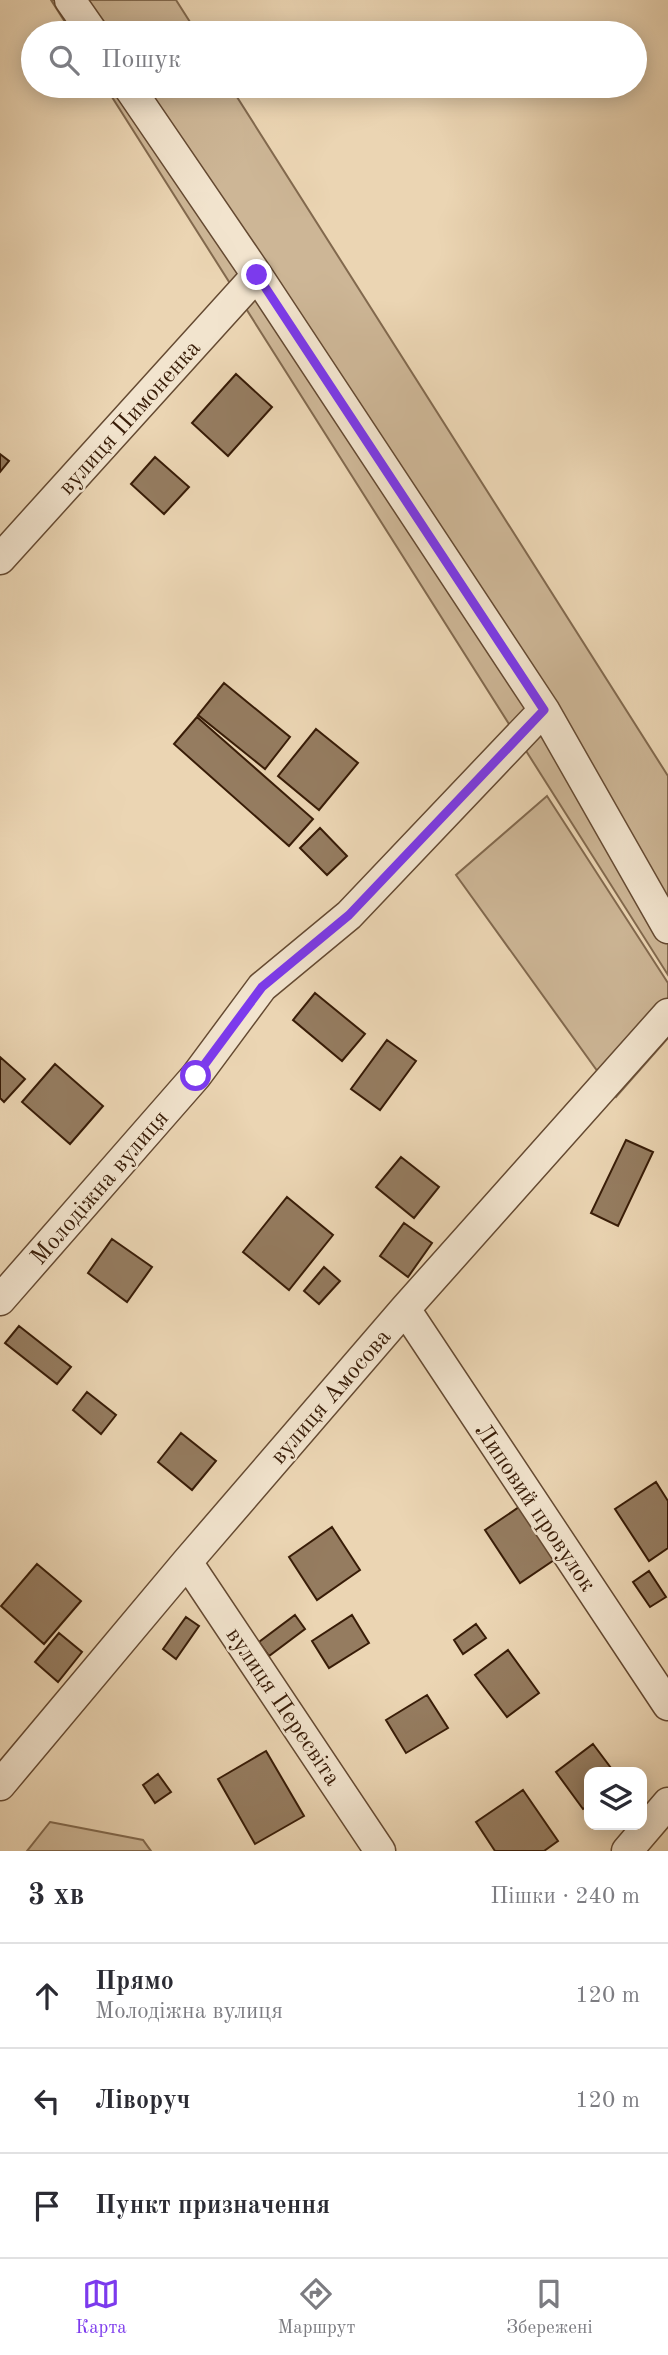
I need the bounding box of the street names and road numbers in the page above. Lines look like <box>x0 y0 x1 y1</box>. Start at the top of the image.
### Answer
street label: вулиця Пимоненка <box>55 336 206 500</box>
street label: Молодіжна вулиця <box>27 1106 174 1270</box>
street label: вулиця Амосова <box>267 1325 396 1469</box>
street label: Липовий провулок <box>469 1420 599 1597</box>
street label: вулиця Пересвіта <box>221 1624 344 1791</box>

